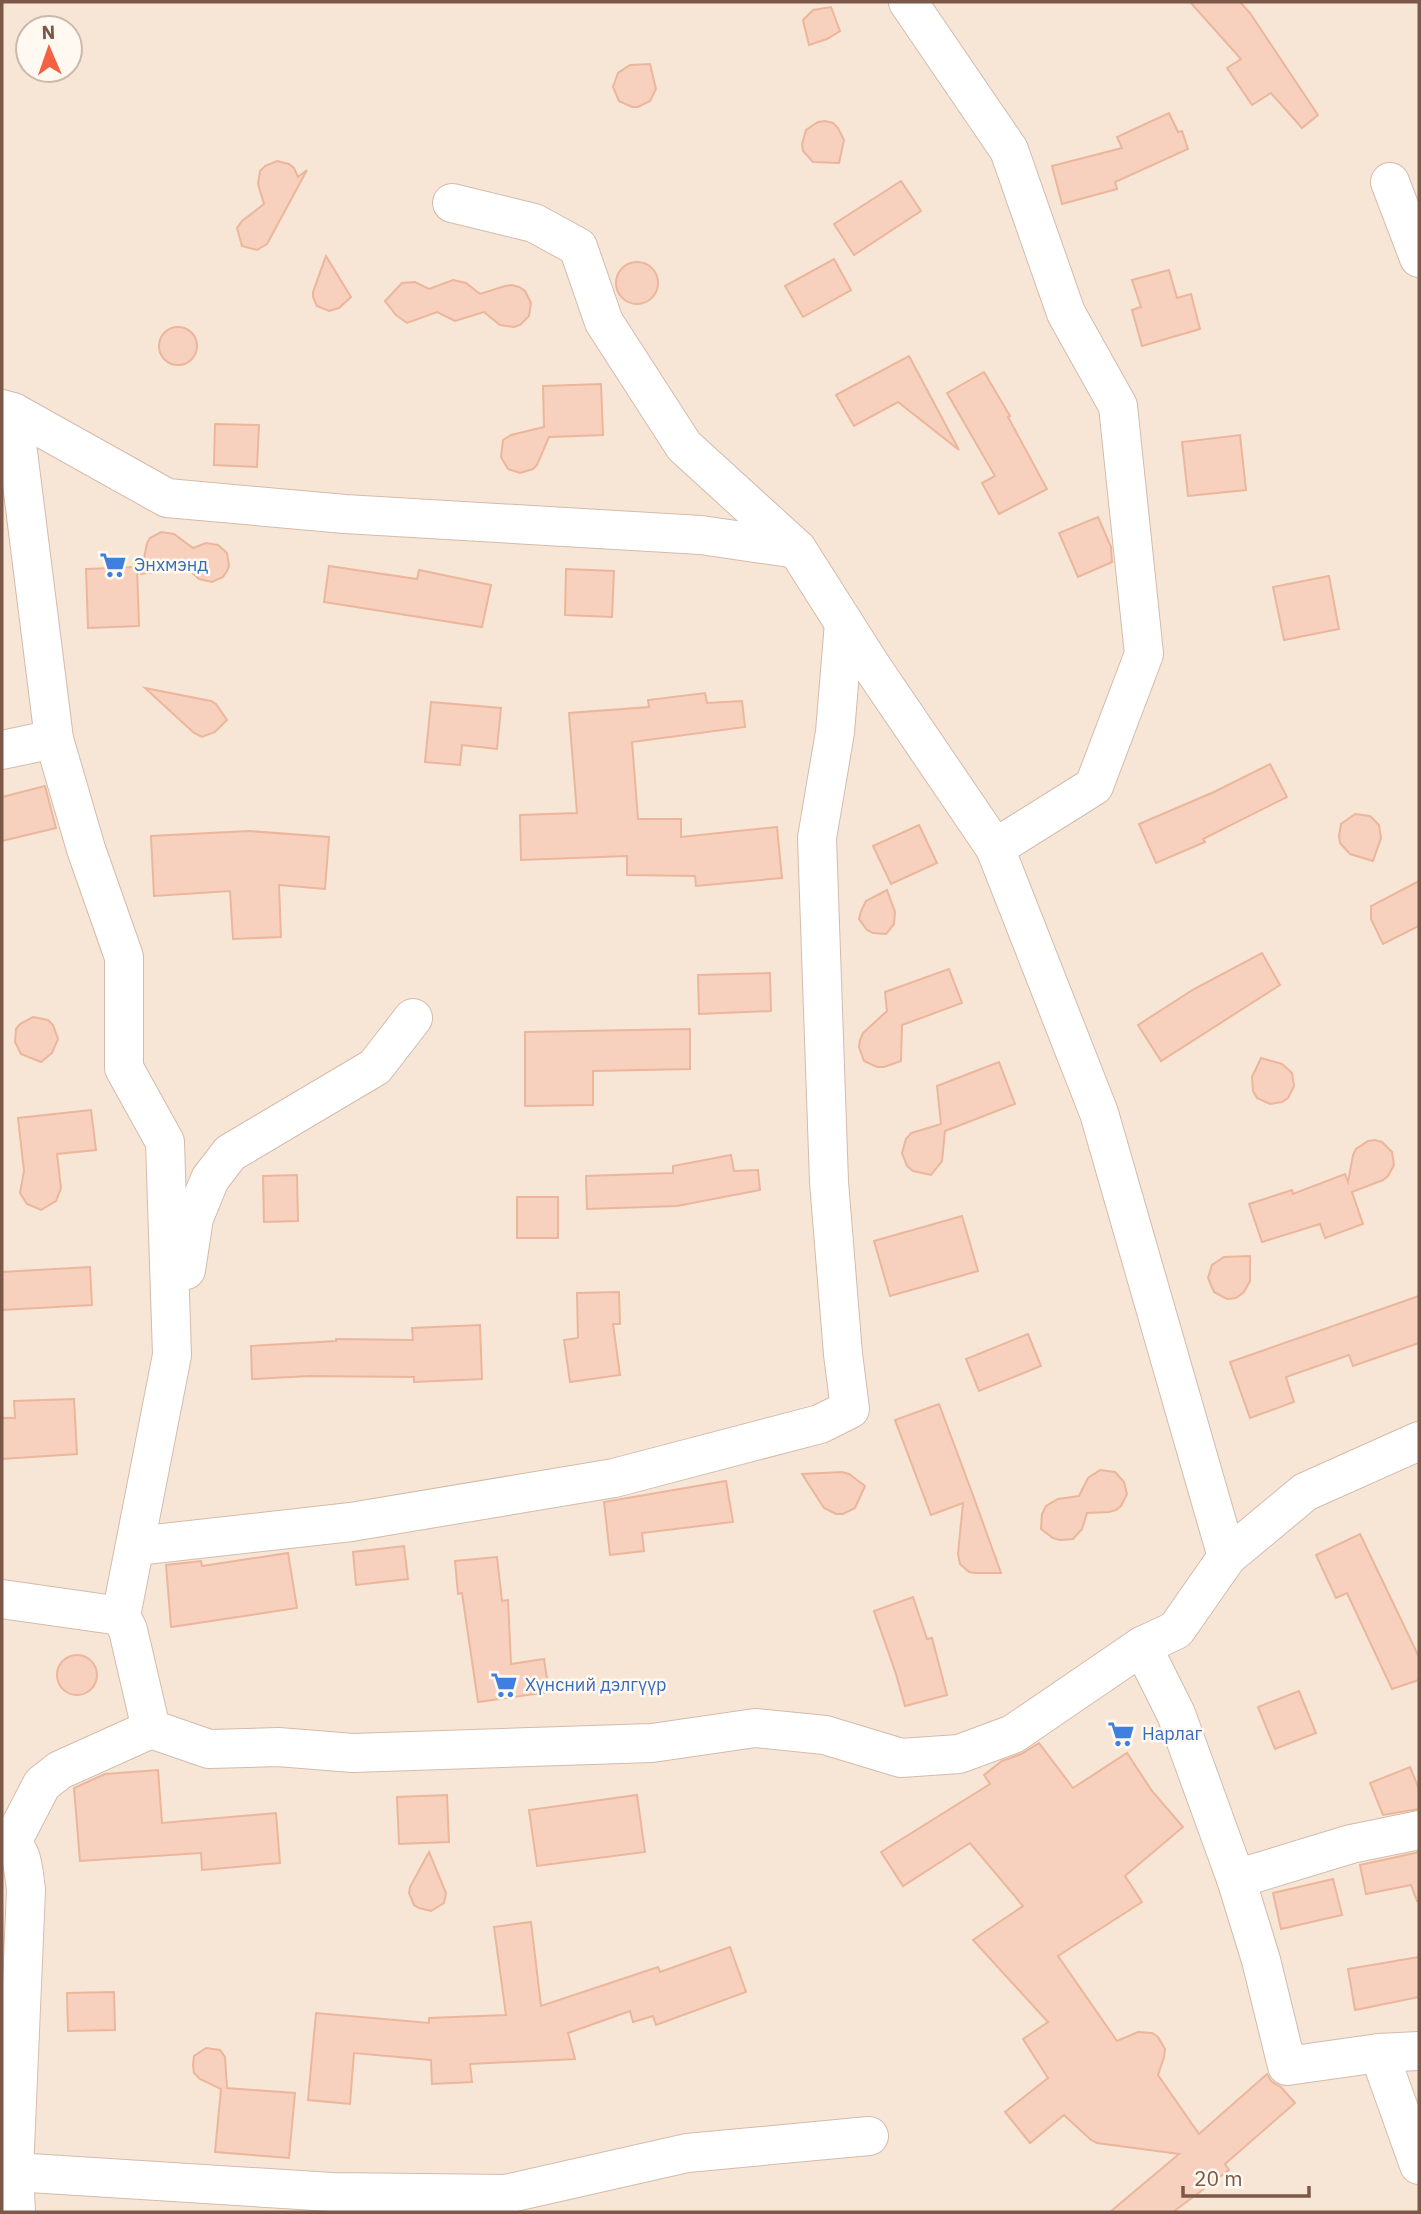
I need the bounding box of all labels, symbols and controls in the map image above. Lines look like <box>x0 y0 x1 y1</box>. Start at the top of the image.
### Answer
north arrow <box>14 14 84 84</box>
text: N <box>41 20 56 44</box>
supermarket icon: Энхмэнд <box>98 550 128 580</box>
place label: Энхмэнд <box>134 553 208 576</box>
supermarket icon: Хүнсний дэлгүүр <box>489 1670 519 1700</box>
place label: Хүнсний дэлгүүр <box>525 1673 667 1696</box>
supermarket icon: Нарлаг <box>1106 1719 1136 1749</box>
place label: Нарлаг <box>1142 1722 1203 1745</box>
scale bar <box>1183 2154 1309 2198</box>
text: 20 m <box>1194 2164 1243 2192</box>

